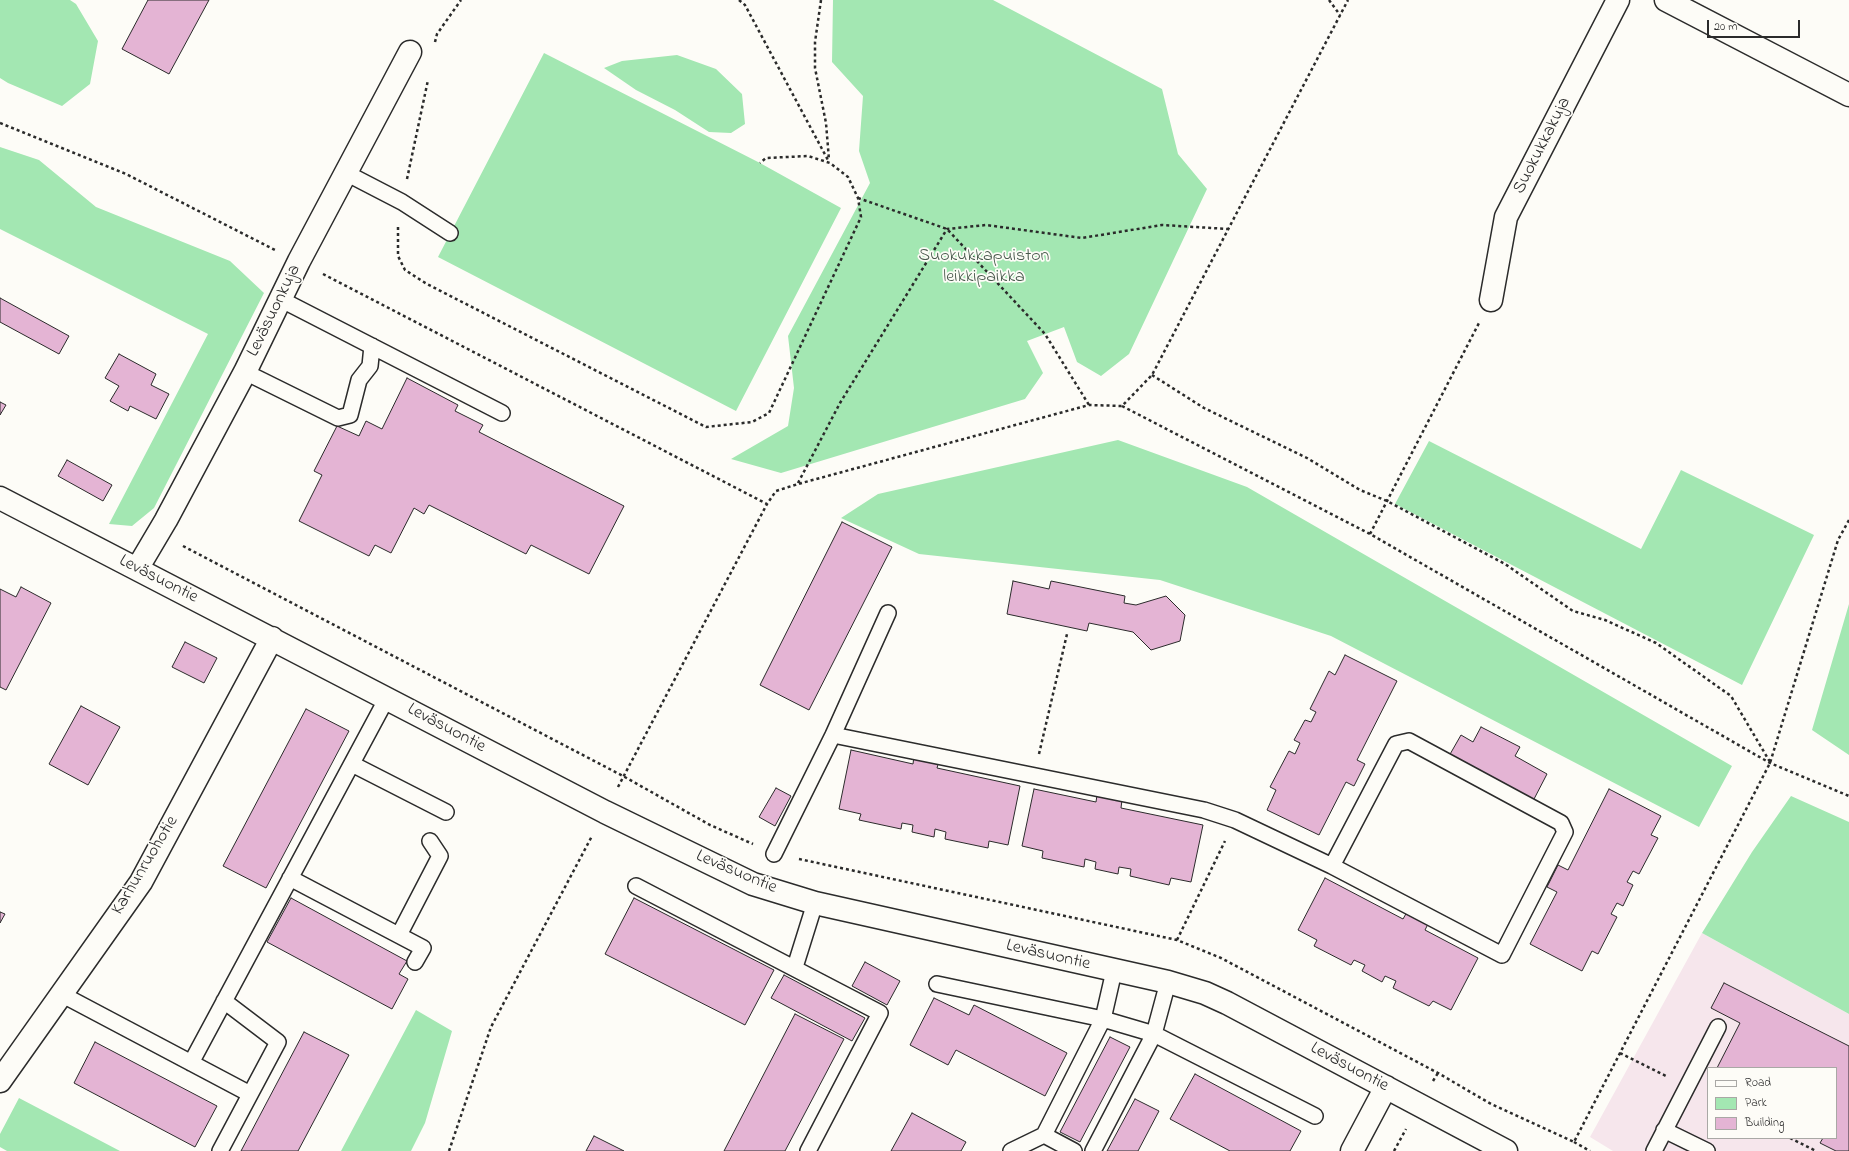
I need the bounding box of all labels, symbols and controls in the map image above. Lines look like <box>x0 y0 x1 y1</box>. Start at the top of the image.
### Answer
scale bar <box>1709 12 1802 38</box>
text: 20 m <box>1714 18 1737 36</box>
street label: Suokukkakuja <box>1509 94 1577 198</box>
park label: Suokukkapuiston leikkipaikka <box>919 246 1049 288</box>
street label: Leväsuonkuja <box>243 261 307 361</box>
street label: Leväsuontie <box>115 551 201 609</box>
street label: Leväsuontie <box>403 699 489 759</box>
street label: Karhunruohotie <box>108 813 184 919</box>
street label: Leväsuontie <box>692 846 780 900</box>
street label: Leväsuontie <box>1004 936 1092 976</box>
street label: Leväsuontie <box>1306 1038 1392 1098</box>
legend <box>1707 1067 1837 1139</box>
text: Road <box>1745 1074 1771 1092</box>
text: Park <box>1745 1094 1767 1112</box>
text: Building <box>1745 1114 1784 1132</box>

